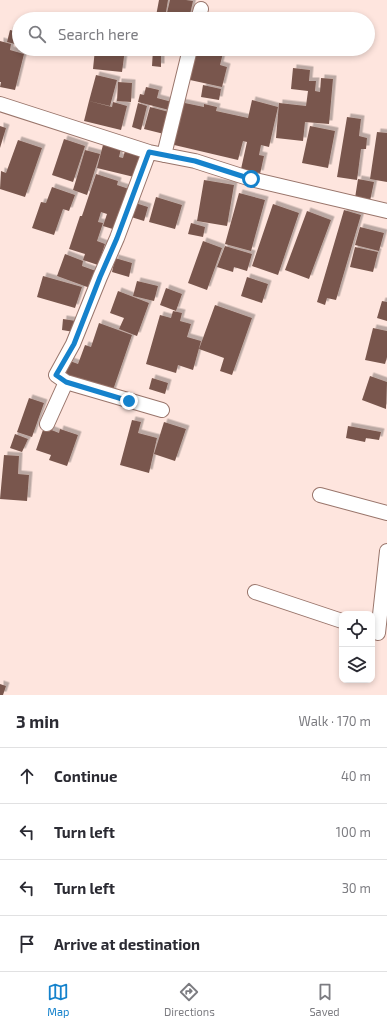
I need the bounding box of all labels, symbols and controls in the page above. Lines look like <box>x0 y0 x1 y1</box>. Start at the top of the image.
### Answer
search box <box>12 12 375 56</box>
icon: search <box>26 23 48 45</box>
text: Search here <box>58 25 139 43</box>
route start <box>242 170 260 188</box>
route end <box>120 392 138 410</box>
map controls <box>339 611 375 683</box>
button: locate <box>339 611 375 647</box>
button: layers <box>339 647 375 683</box>
text: 3 min <box>16 711 59 731</box>
text: Walk · 170 m <box>299 713 371 729</box>
icon: ahead <box>16 765 38 787</box>
text: Continue <box>54 767 117 785</box>
text: 40 m <box>341 768 371 784</box>
icon: left <box>16 821 38 843</box>
text: Turn left <box>54 823 115 841</box>
text: 100 m <box>336 824 371 840</box>
icon: left <box>16 877 38 899</box>
text: Turn left <box>54 879 115 897</box>
text: 30 m <box>342 880 371 896</box>
icon: arrive <box>16 933 38 955</box>
text: Arrive at destination <box>54 935 200 953</box>
tab: Map <box>47 981 69 1018</box>
tab: Directions <box>164 981 215 1018</box>
tab: Saved <box>309 981 340 1018</box>

